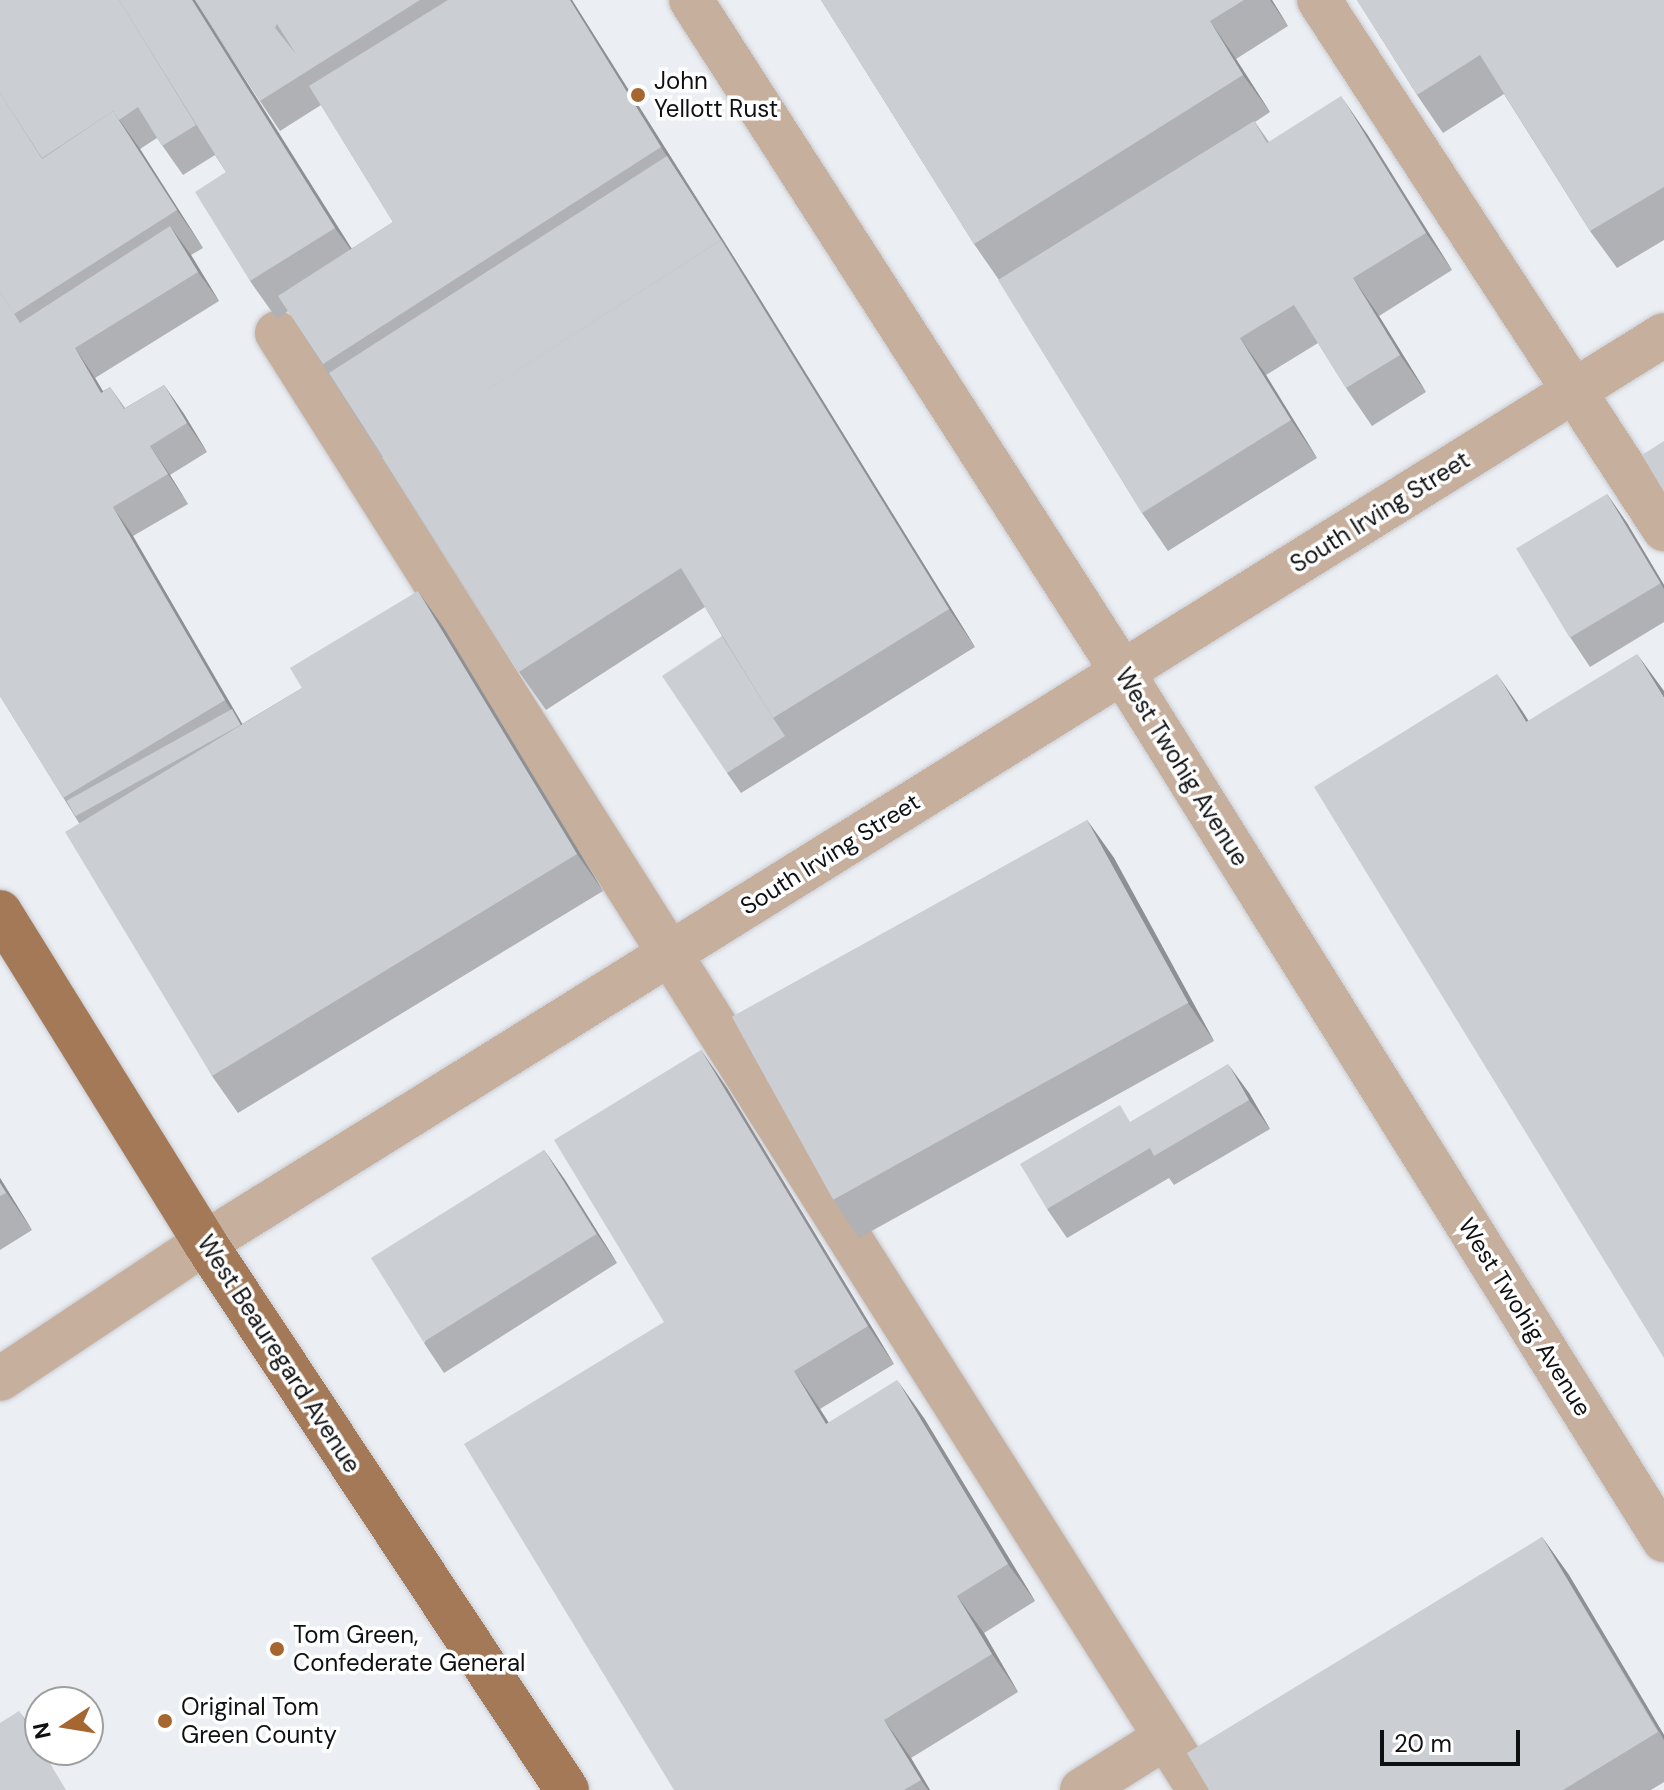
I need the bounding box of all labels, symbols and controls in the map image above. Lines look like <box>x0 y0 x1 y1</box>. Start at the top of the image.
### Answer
place label: John Yellott Rust <box>654 67 778 123</box>
marker: John Yellott Rust <box>629 86 647 104</box>
street label: South Irving Street <box>1285 445 1475 579</box>
street label: West Twohig Avenue <box>1109 663 1255 871</box>
street label: South Irving Street <box>735 787 925 921</box>
street label: West Twohig Avenue <box>1452 1213 1598 1421</box>
street label: West Beauregard Avenue <box>191 1230 367 1478</box>
place label: Tom Green, Confederate General <box>293 1621 525 1677</box>
marker: Tom Green, Confederate General <box>268 1640 286 1658</box>
north arrow <box>24 1686 104 1766</box>
place label: Original Tom Green County <box>181 1693 337 1749</box>
marker: Original Tom Green County <box>156 1712 174 1730</box>
scale bar <box>1384 1714 1524 1764</box>
text: N <box>26 1720 58 1742</box>
text: 20 m <box>1394 1728 1452 1759</box>

